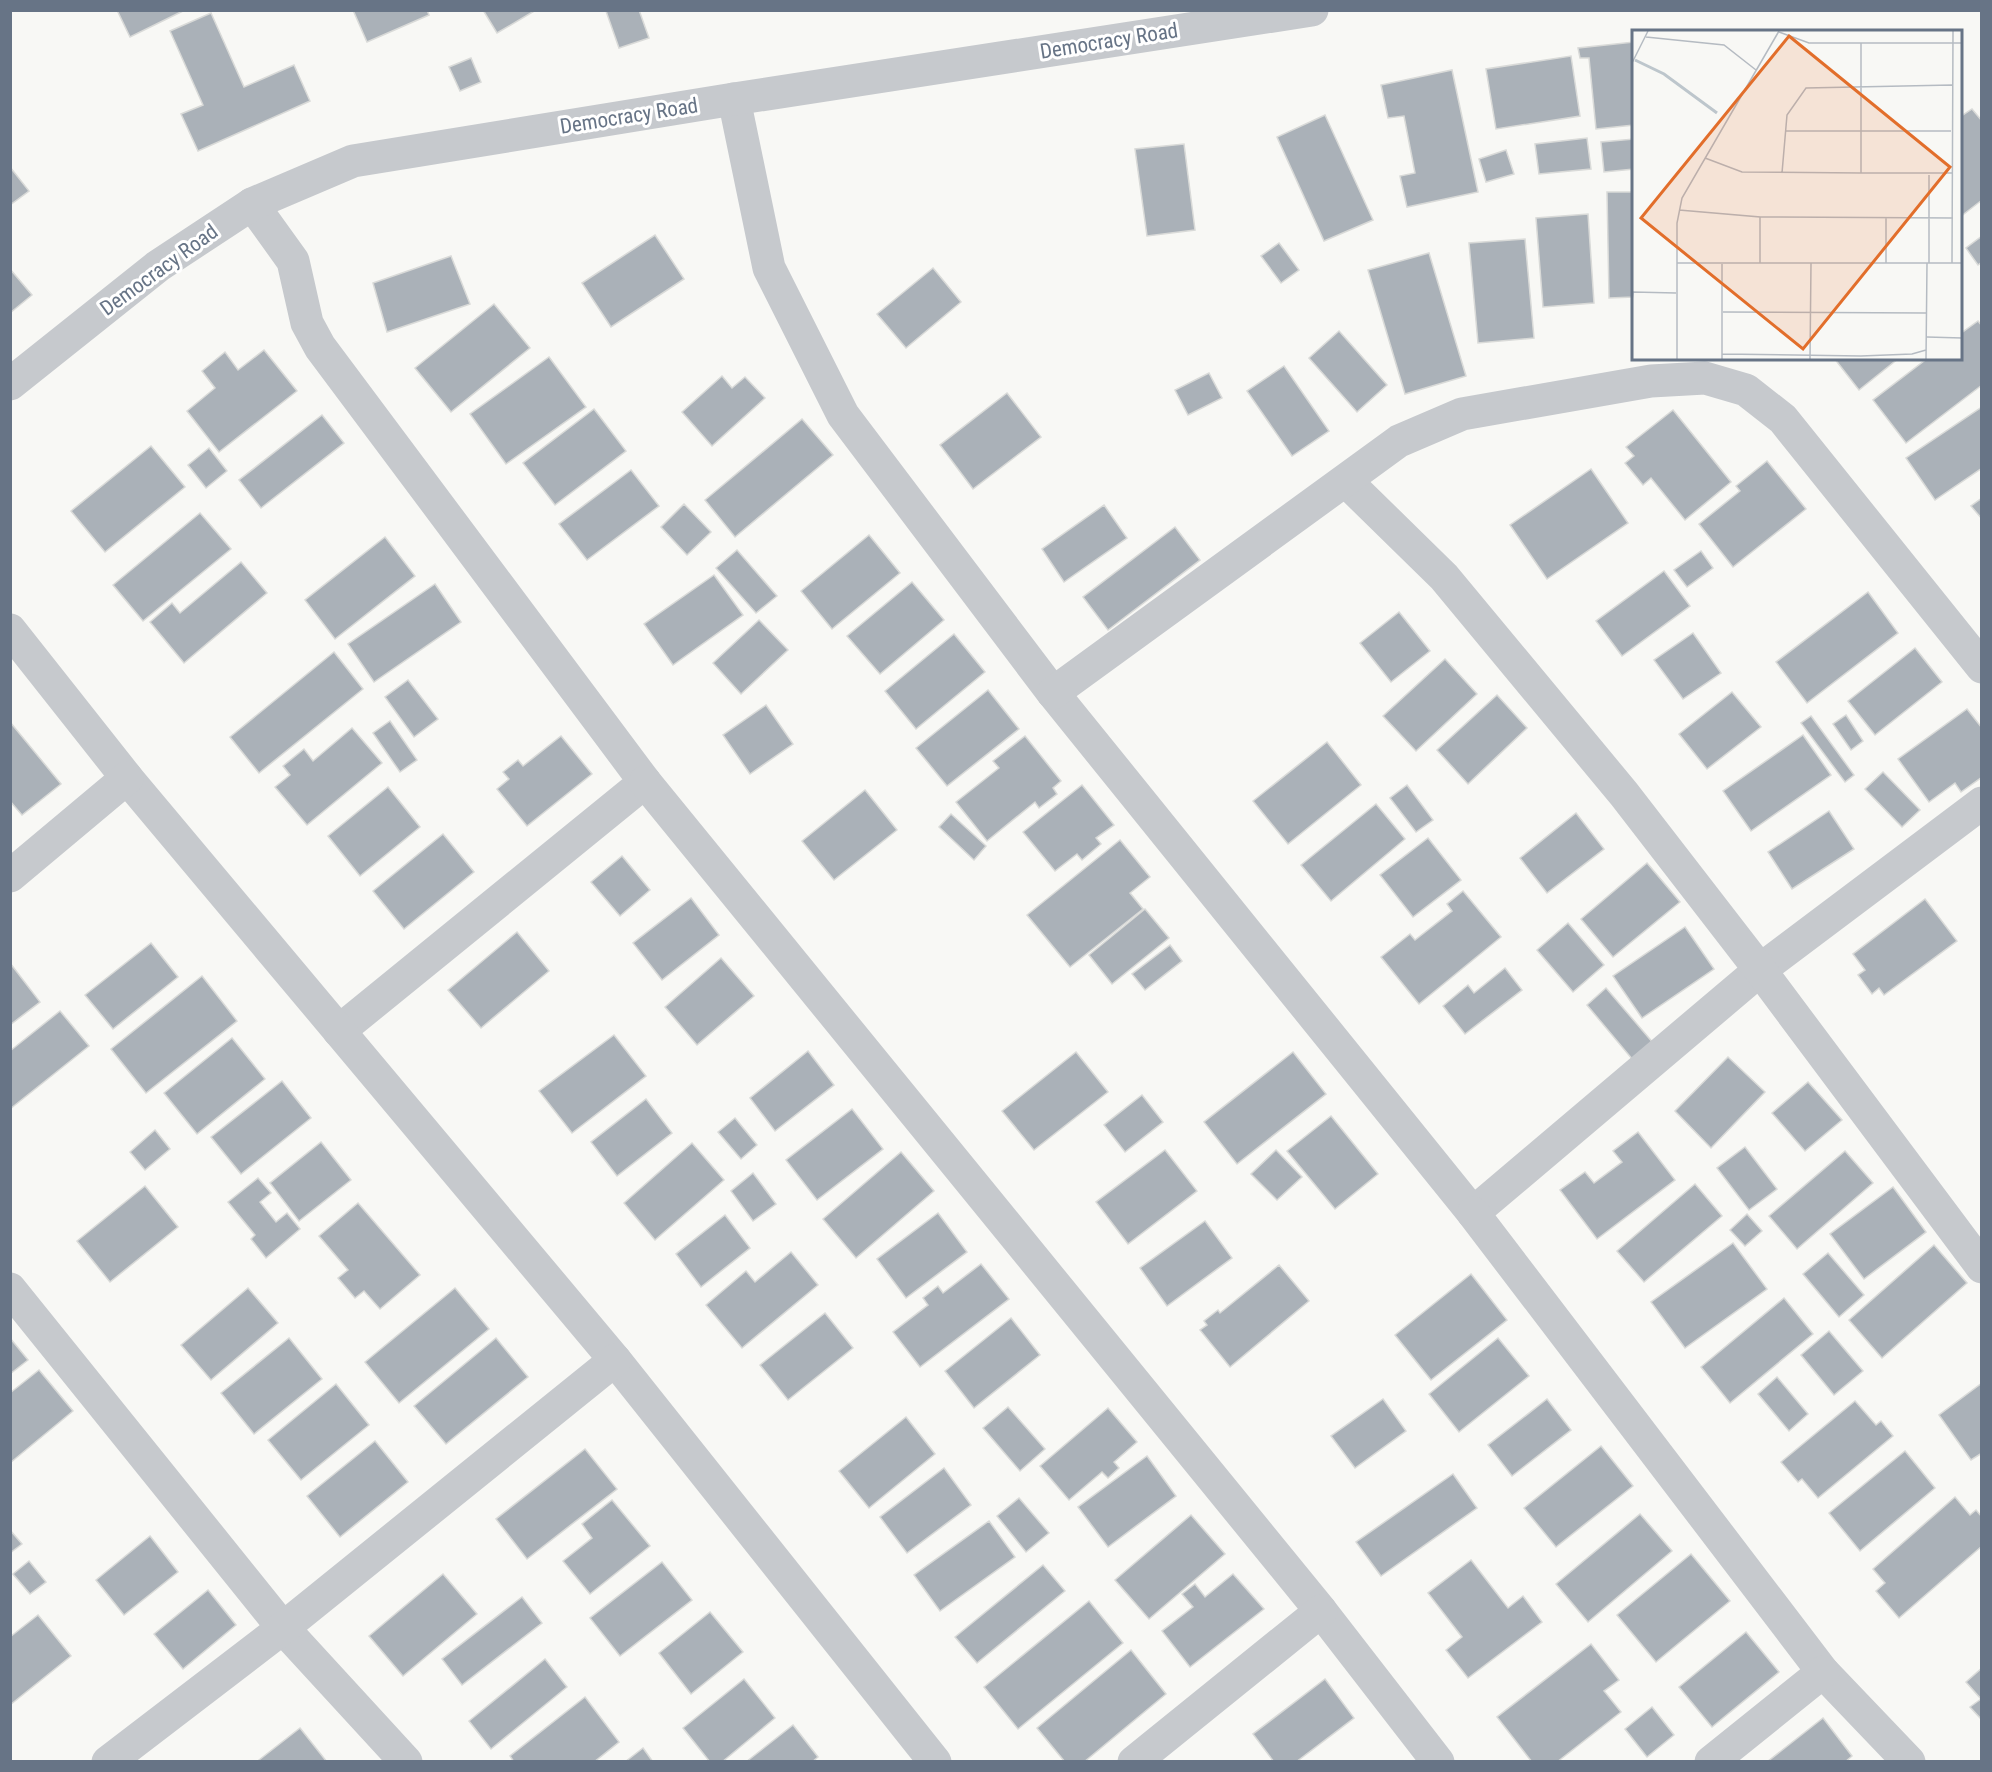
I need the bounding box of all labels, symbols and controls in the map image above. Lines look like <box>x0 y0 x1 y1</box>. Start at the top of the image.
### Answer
street label: Democracy Road <box>1038 18 1180 64</box>
inset map <box>1632 30 1962 360</box>
street label: Democracy Road <box>558 93 700 139</box>
street label: Democracy Road <box>96 219 222 321</box>

